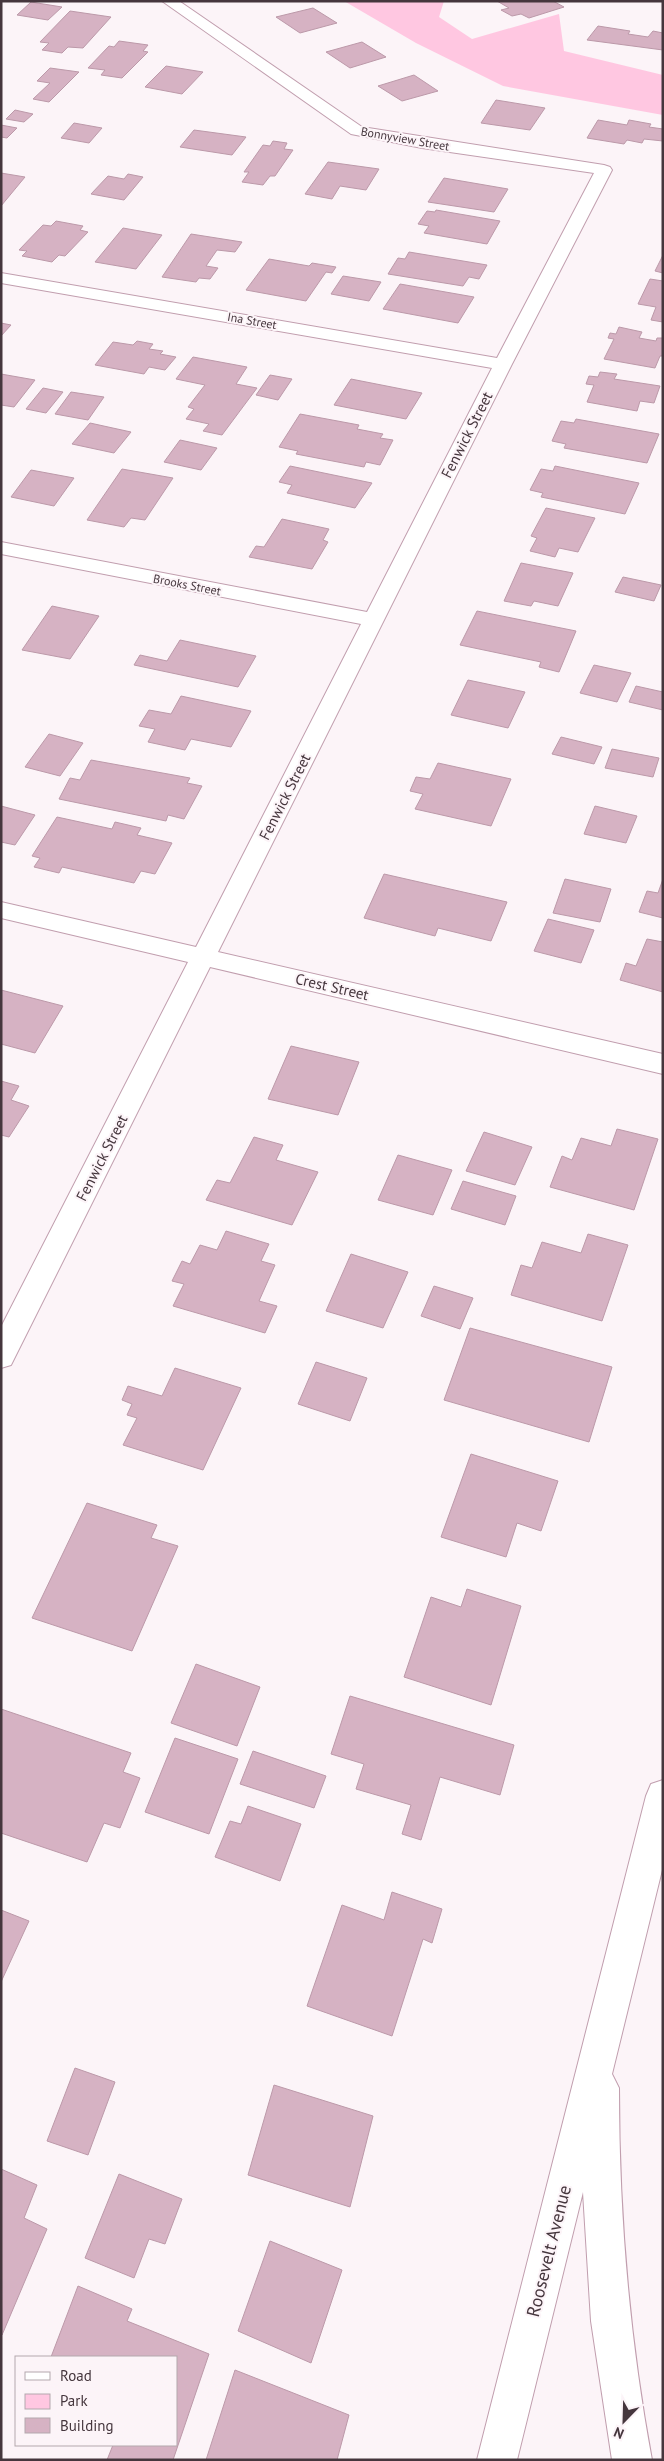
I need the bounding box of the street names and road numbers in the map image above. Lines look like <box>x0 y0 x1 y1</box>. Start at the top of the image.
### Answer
street label: Bonnyview Street <box>360 123 451 154</box>
street label: Ina Street <box>226 309 278 332</box>
street label: Fenwick Street <box>437 388 496 481</box>
street label: Brooks Street <box>152 571 222 598</box>
street label: Fenwick Street <box>255 750 314 843</box>
street label: Crest Street <box>294 969 371 1004</box>
street label: Fenwick Street <box>72 1111 131 1204</box>
street label: Roosevelt Avenue <box>521 2183 576 2319</box>

